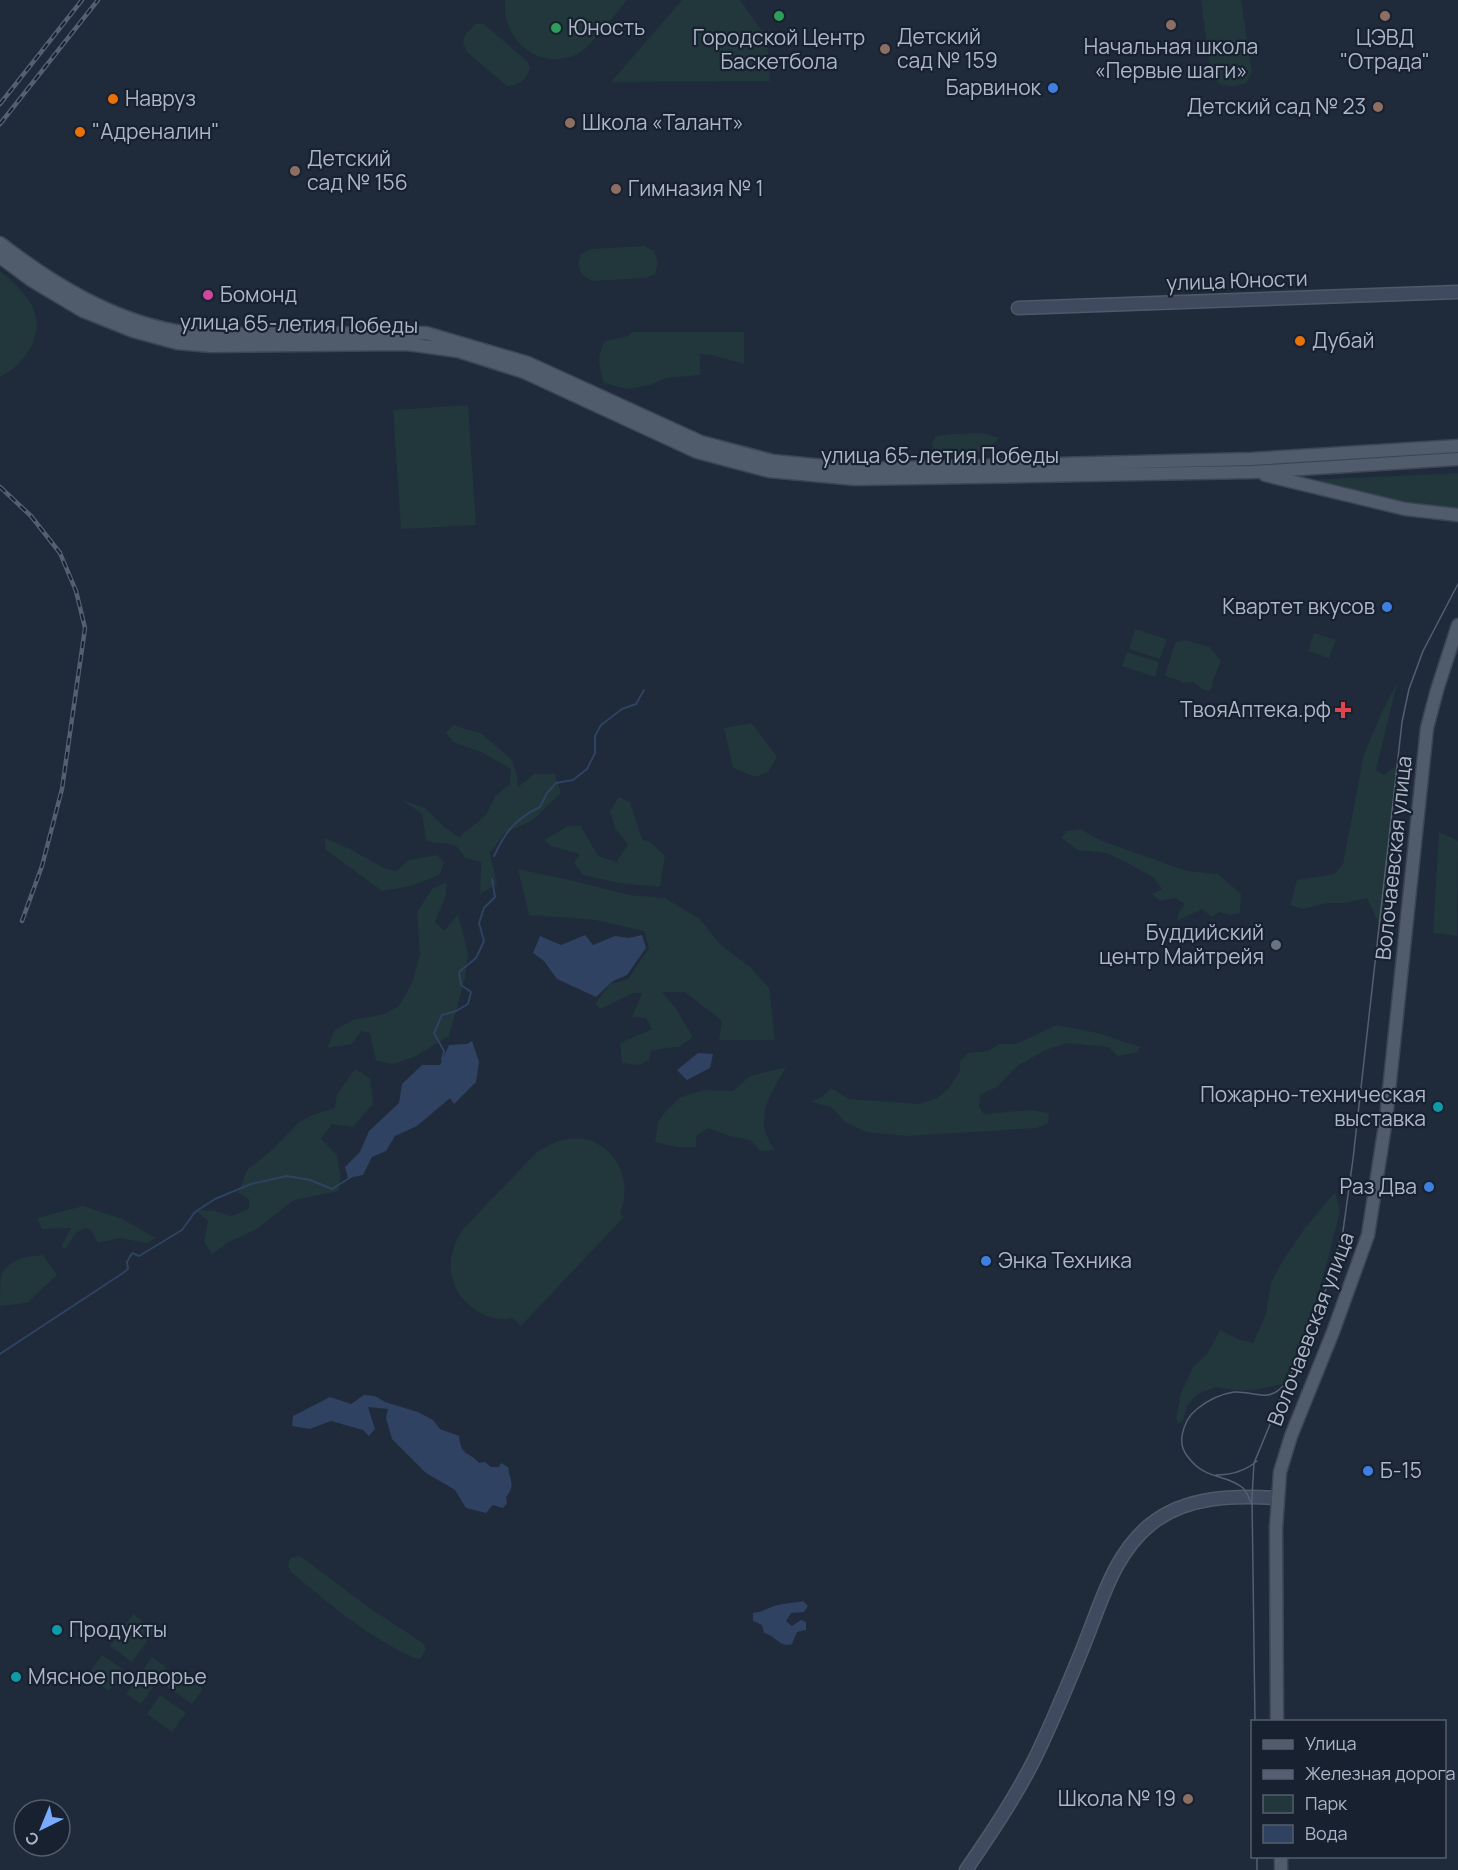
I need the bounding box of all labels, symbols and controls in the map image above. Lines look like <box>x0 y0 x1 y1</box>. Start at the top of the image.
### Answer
marker: Городской Центр Баскетбола <box>772 9 786 23</box>
marker: ЦЭВД "Отрада" <box>1378 9 1392 23</box>
place label: Юность <box>568 13 645 41</box>
marker: Начальная школа «Первые шаги» <box>1164 18 1178 32</box>
marker: Юность <box>549 21 563 35</box>
place label: Детский сад № 159 <box>897 22 998 74</box>
place label: Городской Центр Баскетбола <box>693 23 865 75</box>
place label: ЦЭВД "Отрада" <box>1340 23 1430 75</box>
place label: Начальная школа «Первые шаги» <box>1084 32 1258 84</box>
marker: Детский сад № 159 <box>878 42 892 56</box>
place label: Барвинок <box>946 73 1042 101</box>
marker: Барвинок <box>1046 81 1060 95</box>
place label: Навруз <box>125 84 196 112</box>
marker: Навруз <box>106 92 120 106</box>
place label: Детский сад № 23 <box>1187 92 1366 120</box>
marker: Детский сад № 23 <box>1371 100 1385 114</box>
place label: Школа «Талант» <box>582 108 744 136</box>
marker: Школа «Талант» <box>563 116 577 130</box>
place label: "Адреналин" <box>92 117 220 145</box>
marker: "Адреналин" <box>73 125 87 139</box>
place label: Детский сад № 156 <box>307 144 408 196</box>
marker: Детский сад № 156 <box>288 164 302 178</box>
place label: Гимназия № 1 <box>628 174 764 202</box>
marker: Гимназия № 1 <box>609 182 623 196</box>
street label: улица Юности <box>1166 264 1308 296</box>
place label: Бомонд <box>220 280 297 308</box>
marker: Бомонд <box>201 288 215 302</box>
street label: улица 65-летия Победы <box>180 307 418 339</box>
place label: Дубай <box>1312 326 1374 354</box>
marker: Дубай <box>1293 334 1307 348</box>
street label: улица 65-летия Победы <box>821 441 1059 469</box>
place label: Квартет вкусов <box>1222 592 1375 620</box>
marker: Квартет вкусов <box>1380 600 1394 614</box>
place label: ТвояАптека.рф <box>1180 695 1331 723</box>
marker: ТвояАптека.рф <box>1336 703 1350 717</box>
street label: Волочаевская улица <box>1368 754 1418 961</box>
place label: Буддийский центр Майтрейя <box>1099 918 1264 970</box>
marker: Буддийский центр Майтрейя <box>1269 938 1283 952</box>
place label: Пожарно-техническая выставка <box>1200 1080 1426 1132</box>
marker: Пожарно-техническая выставка <box>1431 1100 1445 1114</box>
place label: Раз Два <box>1339 1172 1417 1200</box>
marker: Раз Два <box>1422 1180 1436 1194</box>
street label: Волочаевская улица <box>1260 1228 1360 1429</box>
place label: Энка Техника <box>998 1246 1132 1274</box>
marker: Энка Техника <box>979 1254 993 1268</box>
place label: Б-15 <box>1380 1456 1422 1484</box>
marker: Б-15 <box>1361 1464 1375 1478</box>
place label: Продукты <box>69 1615 167 1643</box>
marker: Продукты <box>50 1623 64 1637</box>
place label: Мясное подворье <box>28 1662 207 1690</box>
marker: Мясное подворье <box>9 1670 23 1684</box>
legend <box>1251 1720 1446 1858</box>
text: Улица <box>1305 1731 1357 1755</box>
text: Железная дорога <box>1305 1761 1456 1785</box>
place label: Школа № 19 <box>1058 1784 1176 1812</box>
text: Парк <box>1305 1791 1348 1815</box>
marker: Школа № 19 <box>1181 1792 1195 1806</box>
north arrow <box>12 1798 72 1858</box>
text: Вода <box>1305 1821 1347 1845</box>
text: С <box>20 1827 44 1851</box>

